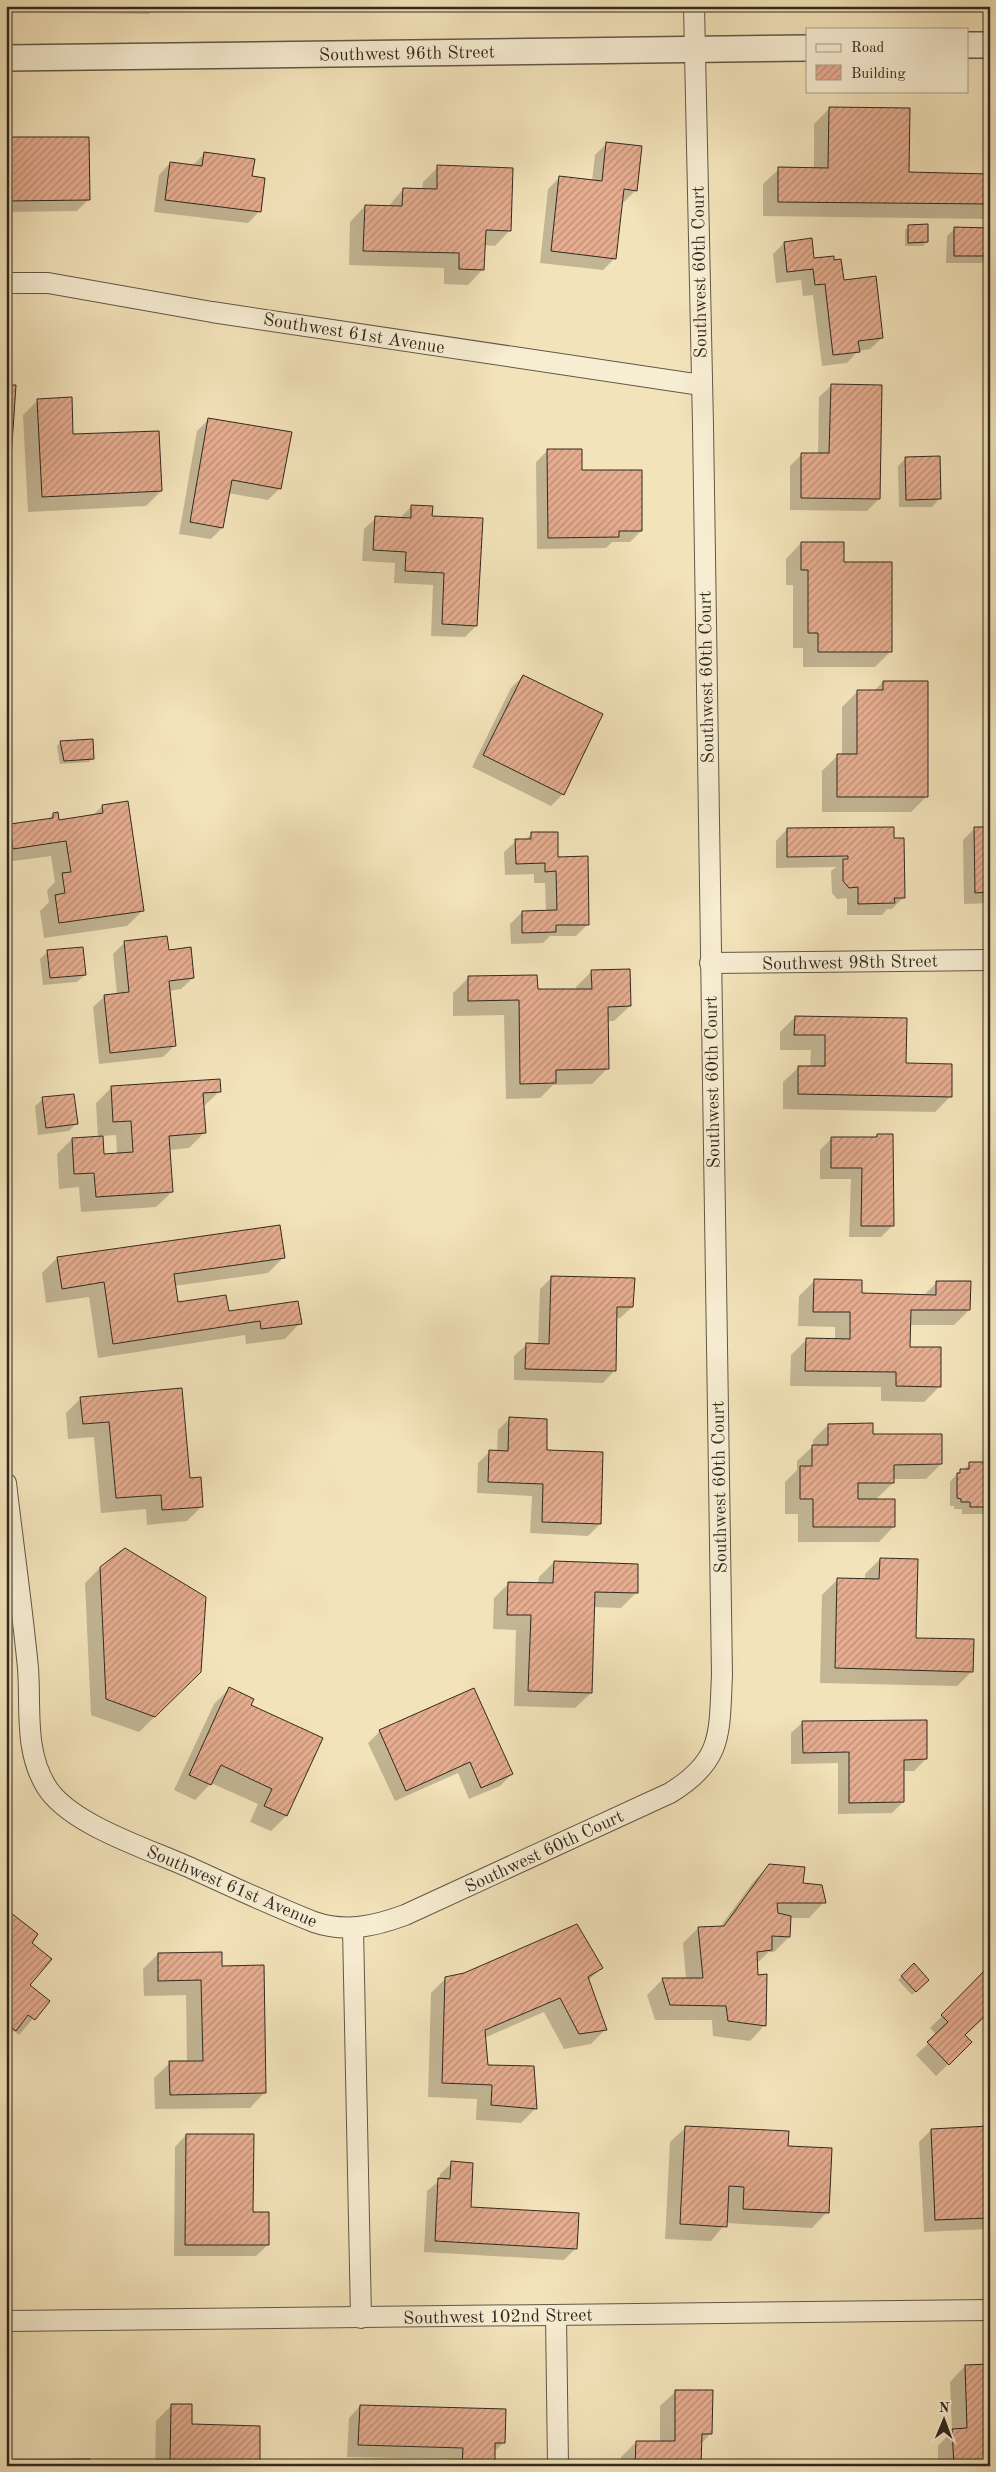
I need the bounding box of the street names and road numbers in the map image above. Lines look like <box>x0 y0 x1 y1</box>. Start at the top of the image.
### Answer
street label: Southwest 96th Street <box>319 43 495 65</box>
street label: Southwest 60th Court <box>689 186 711 358</box>
street label: Southwest 61st Avenue <box>262 311 446 357</box>
street label: Southwest 60th Court <box>696 591 718 763</box>
street label: Southwest 98th Street <box>762 952 938 974</box>
street label: Southwest 60th Court <box>702 996 724 1168</box>
street label: Southwest 60th Court <box>709 1401 731 1573</box>
street label: Southwest 60th Court <box>462 1807 626 1897</box>
street label: Southwest 61st Avenue <box>144 1843 320 1931</box>
street label: Southwest 102nd Street <box>403 2306 593 2328</box>

